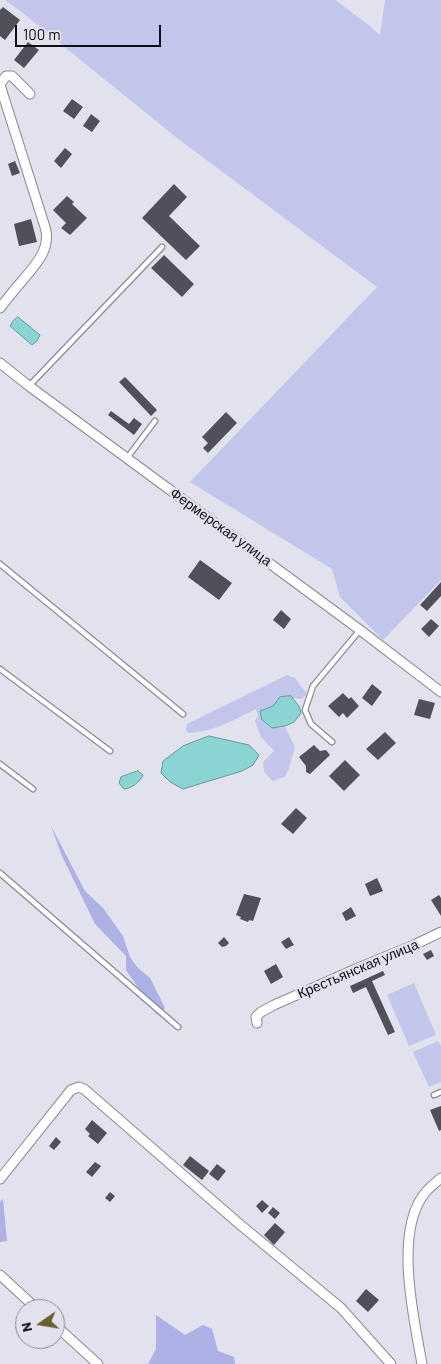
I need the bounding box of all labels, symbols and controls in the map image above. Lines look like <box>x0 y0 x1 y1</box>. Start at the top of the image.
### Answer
scale bar <box>18 15 164 47</box>
text: 100 m <box>23 25 61 43</box>
street label: Фермерская улица <box>167 484 275 570</box>
street label: Крестьянская улица <box>295 936 421 1002</box>
north arrow <box>15 1299 65 1349</box>
text: N <box>17 1321 35 1334</box>

